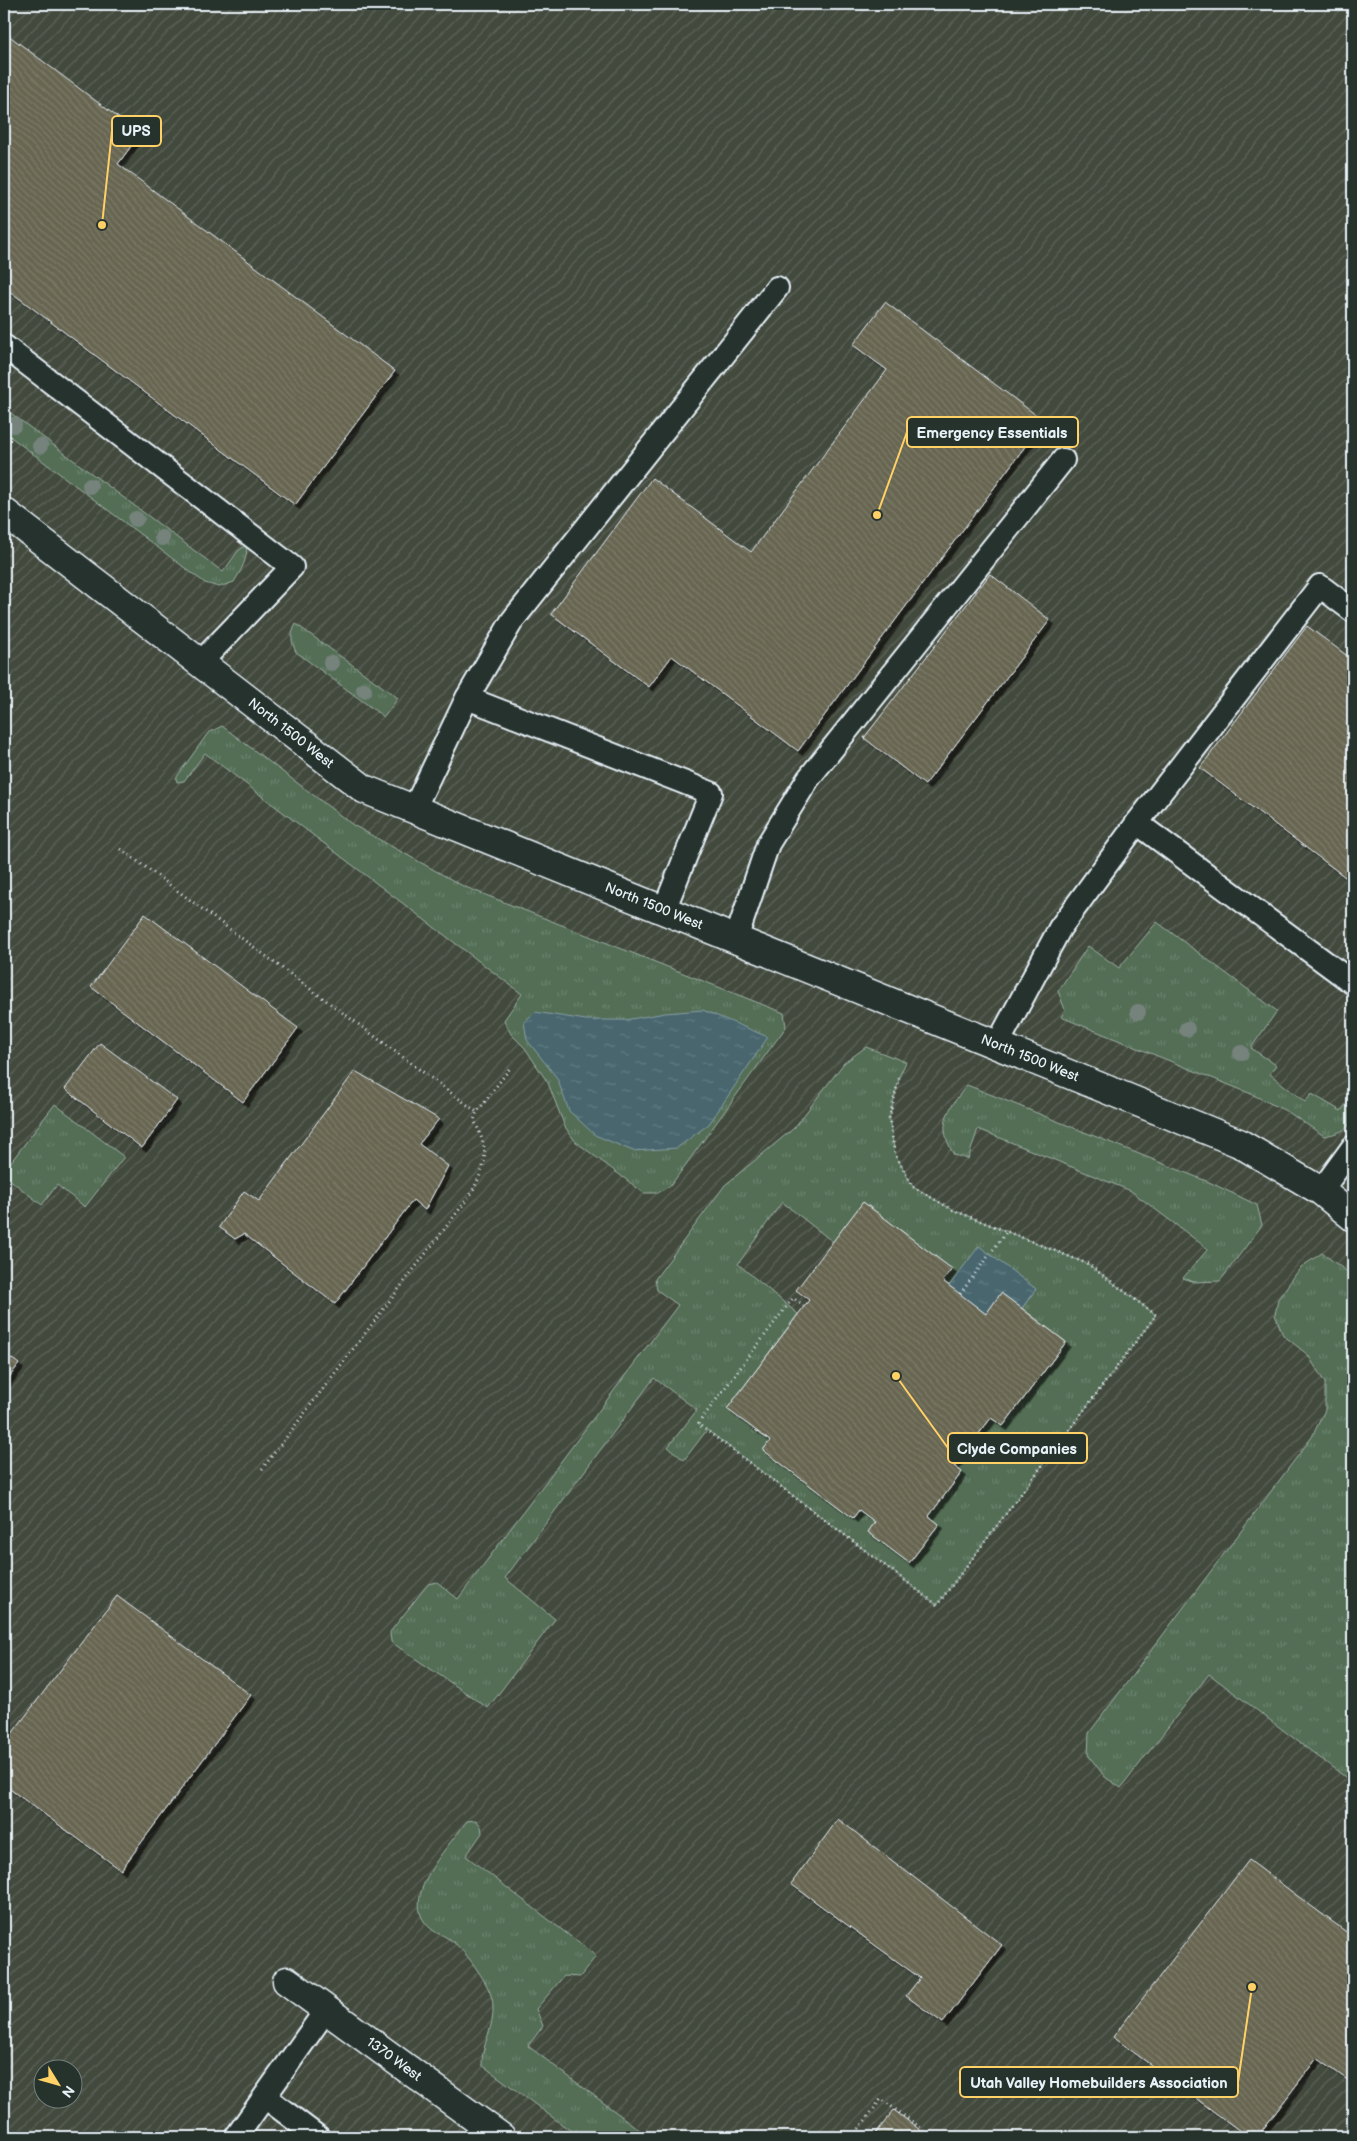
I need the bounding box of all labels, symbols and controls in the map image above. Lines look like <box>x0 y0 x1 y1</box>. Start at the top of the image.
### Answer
callout: UPS <box>112 116 161 146</box>
text: UPS <box>121 122 151 141</box>
callout: Emergency Essentials <box>907 417 1078 447</box>
text: Emergency Essentials <box>917 424 1067 443</box>
street label: North 1500 West <box>245 694 338 772</box>
street label: North 1500 West <box>603 879 706 934</box>
street label: North 1500 West <box>979 1031 1082 1086</box>
callout: Clyde Companies <box>948 1433 1087 1463</box>
text: Clyde Companies <box>957 1440 1077 1459</box>
street label: 1370 West <box>363 2033 425 2085</box>
north arrow <box>32 2058 82 2108</box>
callout: Utah Valley Homebuilders Association <box>960 2067 1238 2097</box>
text: Utah Valley Homebuilders Association <box>970 2074 1228 2093</box>
text: N <box>58 2082 78 2101</box>

